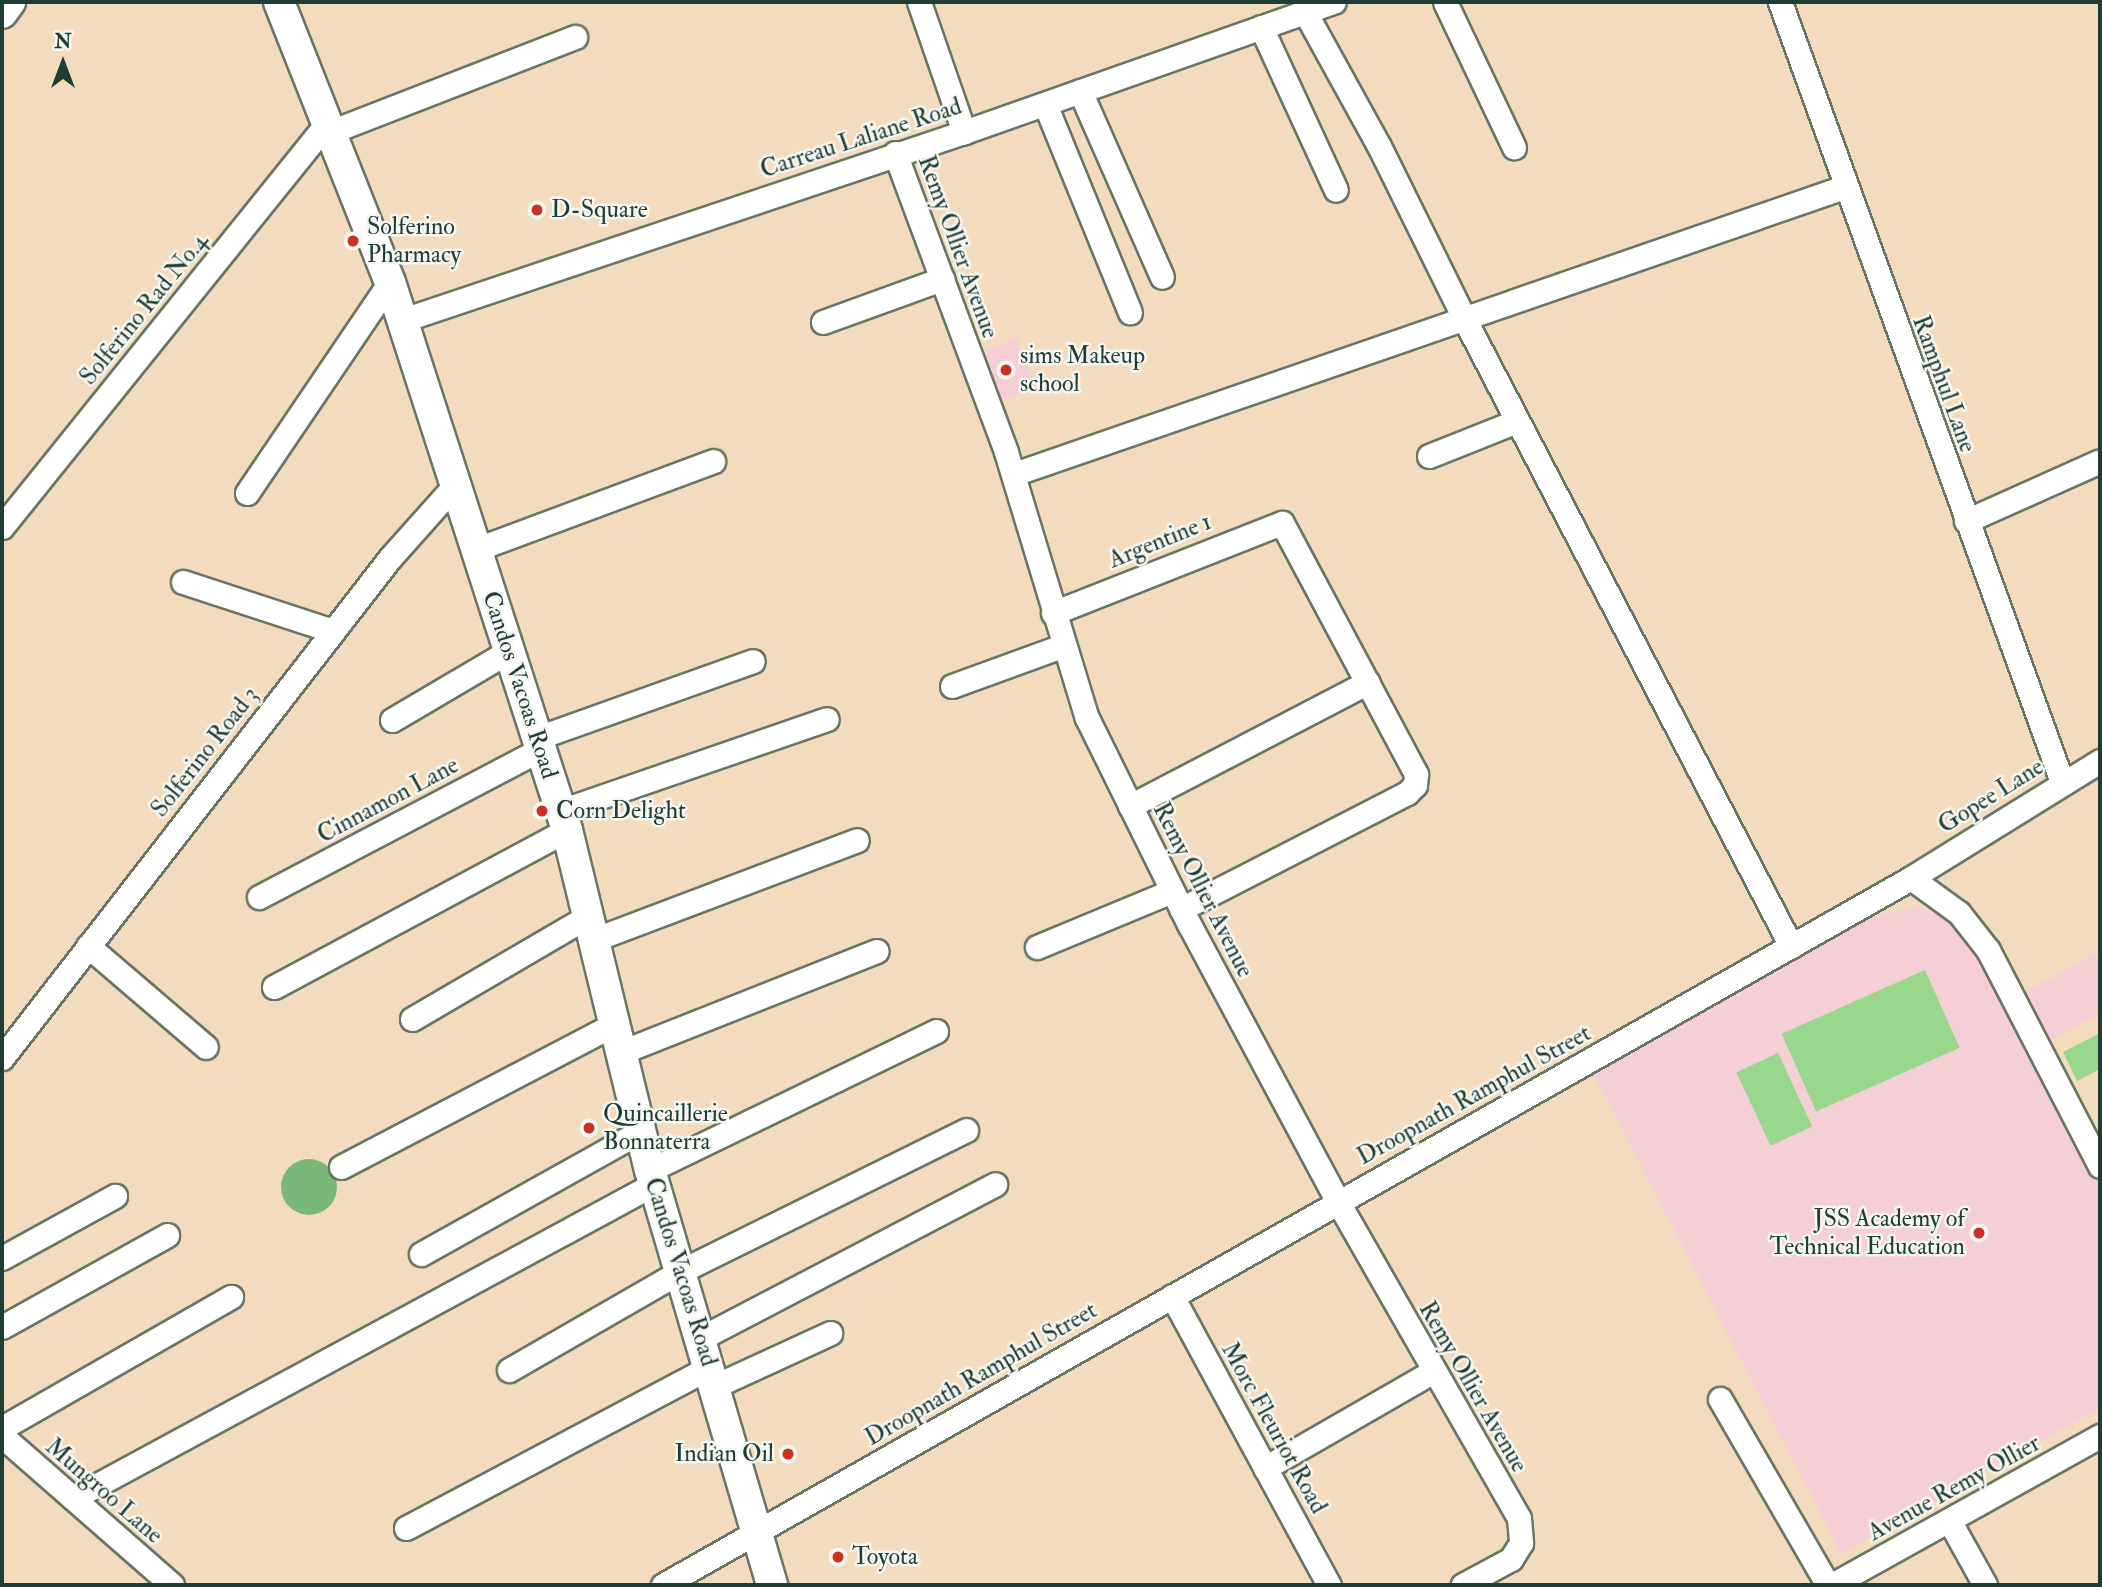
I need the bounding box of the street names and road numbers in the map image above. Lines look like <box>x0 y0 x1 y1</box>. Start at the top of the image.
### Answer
street label: Carreau Laliane Road <box>757 92 965 184</box>
street label: Remy Ollier Avenue <box>912 152 1004 342</box>
street label: Solferino Rad No.4 <box>74 227 214 391</box>
street label: Ramphul Lane <box>1906 312 1982 456</box>
street label: Argentine 1 <box>1104 507 1216 575</box>
street label: Candos Vacoas Road <box>476 588 564 782</box>
street label: Solferino Road 3 <box>145 681 265 823</box>
street label: Cinnamon Lane <box>313 751 463 849</box>
street label: Gopee Lane <box>1933 752 2049 840</box>
street label: Remy Ollier Avenue <box>1146 798 1260 982</box>
street label: Droopnath Ramphul Street <box>1352 1019 1596 1171</box>
street label: Candos Vacoas Road <box>639 1174 723 1370</box>
street label: Droopnath Ramphul Street <box>860 1296 1102 1452</box>
street label: Remy Ollier Avenue <box>1412 1296 1534 1478</box>
street label: Morc Fleuriot Road <box>1215 1337 1333 1519</box>
street label: Avenue Remy Ollier <box>1863 1429 2045 1547</box>
street label: Mungroo Lane <box>39 1432 169 1550</box>

